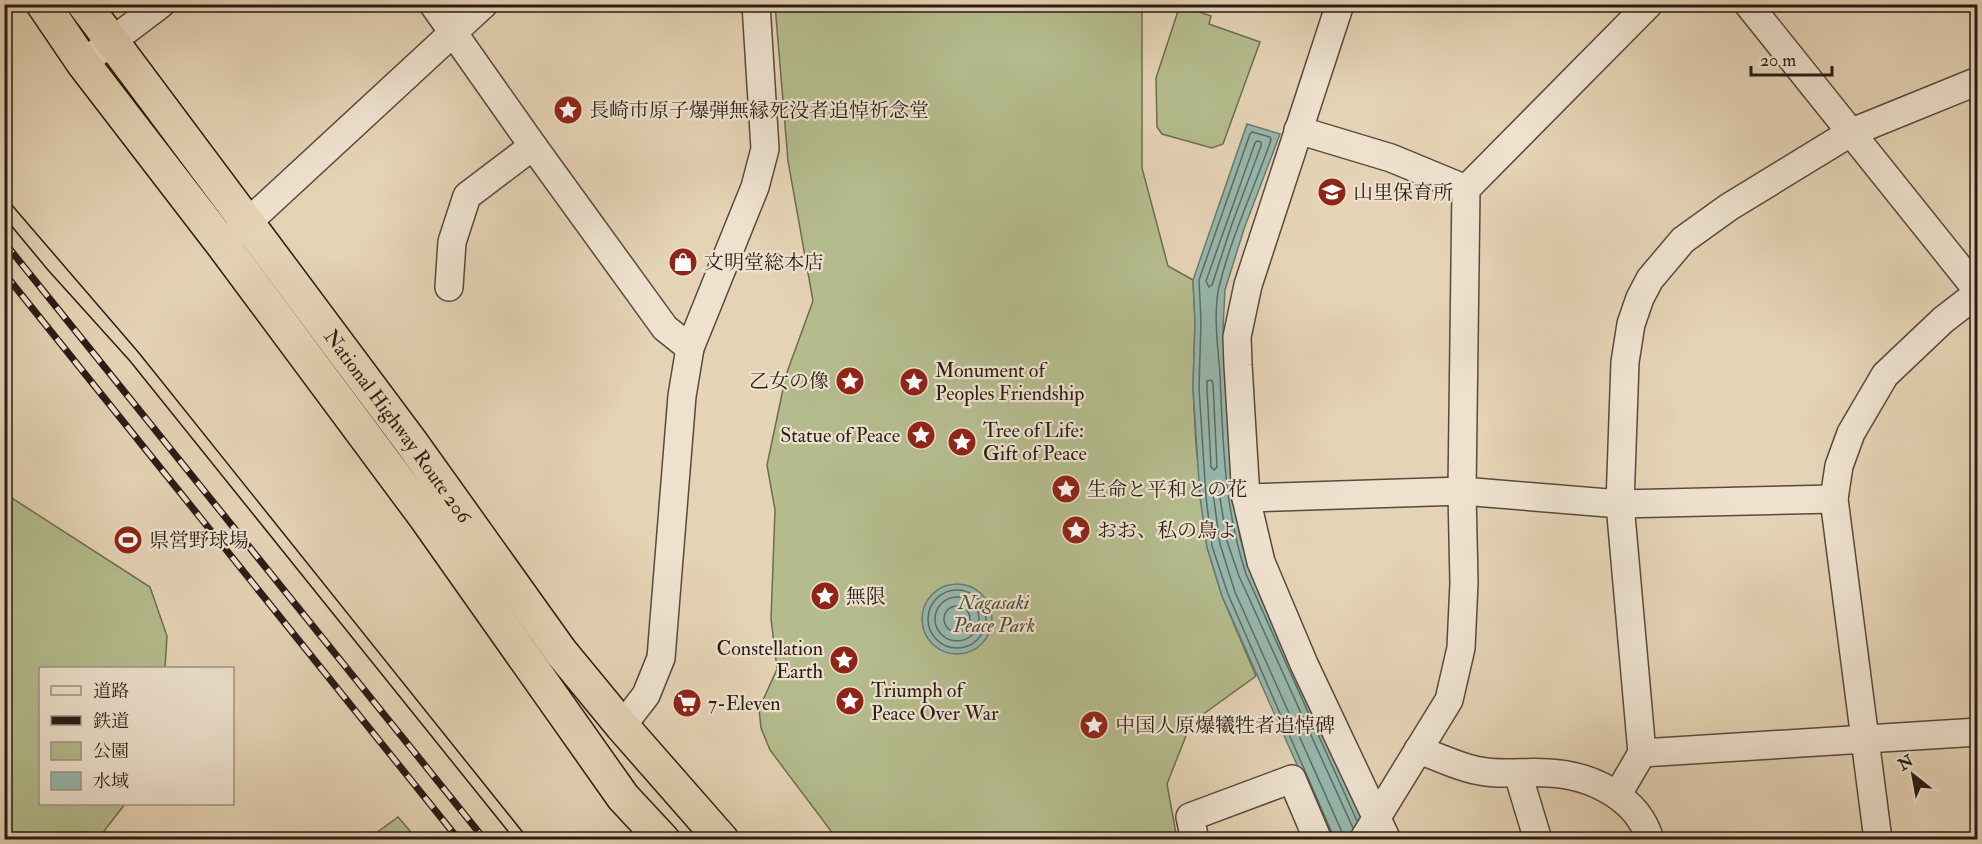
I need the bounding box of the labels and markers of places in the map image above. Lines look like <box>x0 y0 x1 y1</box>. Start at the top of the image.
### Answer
place icon: 長崎市原子爆弾無縁死没者追悼祈念堂 <box>552 94 584 126</box>
place label: 長崎市原子爆弾無縁死没者追悼祈念堂 <box>589 98 929 123</box>
school or university icon: 山里保育所 <box>1316 176 1348 208</box>
place label: 山里保育所 <box>1353 180 1453 205</box>
shop icon: 文明堂総本店 <box>667 246 699 278</box>
place label: 文明堂総本店 <box>704 250 824 275</box>
place label: Monument of Peoples Friendship <box>935 358 1084 407</box>
place icon: 乙女の像 <box>834 365 866 397</box>
place icon: Monument of Peoples Friendship <box>898 366 930 398</box>
place label: 乙女の像 <box>749 369 829 394</box>
place label: Tree of Life: Gift of Peace <box>983 418 1087 466</box>
place icon: Statue of Peace <box>905 419 937 451</box>
place label: Statue of Peace <box>780 423 900 448</box>
place icon: Tree of Life: Gift of Peace <box>946 426 978 458</box>
place icon: 生命と平和との花 <box>1050 473 1082 505</box>
place label: 生命と平和との花 <box>1087 477 1247 502</box>
place icon: おお、私の鳥よ <box>1060 514 1092 546</box>
place label: おお、私の鳥よ <box>1097 518 1237 543</box>
sports icon: 県営野球場 <box>112 524 144 556</box>
place label: 県営野球場 <box>149 528 249 553</box>
place icon: 無限 <box>809 580 841 612</box>
place label: 無限 <box>846 584 886 609</box>
place label: Constellation Earth <box>717 636 824 684</box>
place icon: Constellation Earth <box>828 644 860 676</box>
place label: Triumph of Peace Over War <box>871 678 999 726</box>
place icon: Triumph of Peace Over War <box>834 685 866 717</box>
supermarket icon: 7-Eleven <box>671 687 703 719</box>
place label: 7-Eleven <box>708 691 781 716</box>
place icon: 中国人原爆犧牲者追悼碑 <box>1078 709 1110 741</box>
place label: 中国人原爆犧牲者追悼碑 <box>1115 713 1335 738</box>

